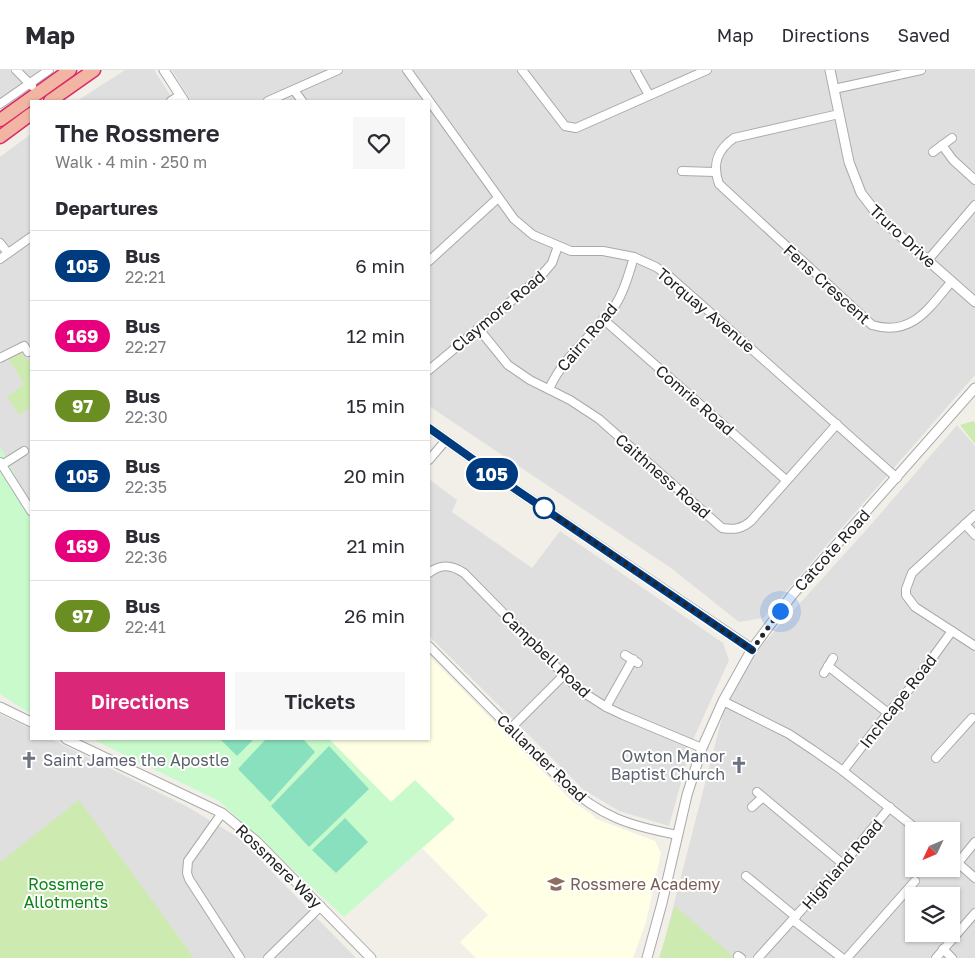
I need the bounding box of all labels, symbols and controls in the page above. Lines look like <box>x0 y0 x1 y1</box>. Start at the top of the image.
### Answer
text: Map <box>25 20 75 49</box>
text: Map <box>717 24 753 46</box>
text: Directions <box>781 24 869 46</box>
text: Saved <box>897 24 950 46</box>
button: heart <box>353 117 405 169</box>
text: The Rossmere <box>55 118 220 147</box>
text: Walk · 4 min · 250 m <box>55 152 207 172</box>
text: Departures <box>55 196 158 219</box>
street label: Truro Drive <box>866 200 940 272</box>
street label: Fens Crescent <box>780 240 874 328</box>
text: Bus <box>125 244 160 267</box>
text: 6 min <box>355 254 405 277</box>
text: 105 <box>67 255 98 277</box>
street label: Torquay Avenue <box>653 263 759 357</box>
street label: Claymore Road <box>447 266 549 356</box>
text: 22:21 <box>125 267 165 287</box>
street label: Cairn Road <box>553 299 621 375</box>
text: Bus <box>125 314 160 337</box>
text: 12 min <box>346 324 405 347</box>
text: 169 <box>66 325 99 347</box>
text: 22:27 <box>125 337 166 357</box>
street label: Comrie Road <box>652 360 738 440</box>
text: Bus <box>125 384 160 407</box>
text: 15 min <box>346 394 405 417</box>
text: 97 <box>72 395 93 417</box>
text: 22:30 <box>125 407 168 427</box>
street label: Caithness Road <box>611 429 715 523</box>
text: Bus <box>125 454 160 477</box>
line badge: 105 <box>463 458 521 490</box>
text: 105 <box>476 463 508 485</box>
text: 20 min <box>344 464 405 487</box>
text: 105 <box>67 465 98 487</box>
text: 22:35 <box>125 477 167 497</box>
unlabelled marker <box>533 497 555 519</box>
street label: Catcote Road <box>790 505 874 595</box>
text: Bus <box>125 524 160 547</box>
text: 21 min <box>346 534 405 557</box>
text: 169 <box>66 535 99 557</box>
text: 22:36 <box>125 547 167 567</box>
text: Bus <box>125 594 160 617</box>
your location <box>768 599 793 624</box>
text: 26 min <box>344 604 405 627</box>
text: 97 <box>72 605 93 627</box>
street label: Campbell Road <box>497 606 595 702</box>
text: 22:41 <box>125 617 166 637</box>
street label: Inchcape Road <box>855 650 941 752</box>
button: Directions <box>55 672 225 730</box>
button: Tickets <box>235 672 405 730</box>
street label: Callander Road <box>493 710 591 806</box>
place label: Owton Manor Baptist Church <box>611 746 725 784</box>
church icon: Saint James the Apostle <box>19 750 39 770</box>
place label: Saint James the Apostle <box>43 750 229 770</box>
church icon: Owton Manor Baptist Church <box>729 755 749 775</box>
street label: Highland Road <box>797 815 887 913</box>
street label: Rossmere Way <box>232 820 326 912</box>
north arrow <box>905 822 960 878</box>
map controls <box>905 822 960 942</box>
park label: Rossmere Allotments <box>24 874 108 912</box>
school or university icon: Rossmere Academy <box>546 874 566 894</box>
place label: Rossmere Academy <box>570 874 720 894</box>
button: layers <box>905 887 960 942</box>

